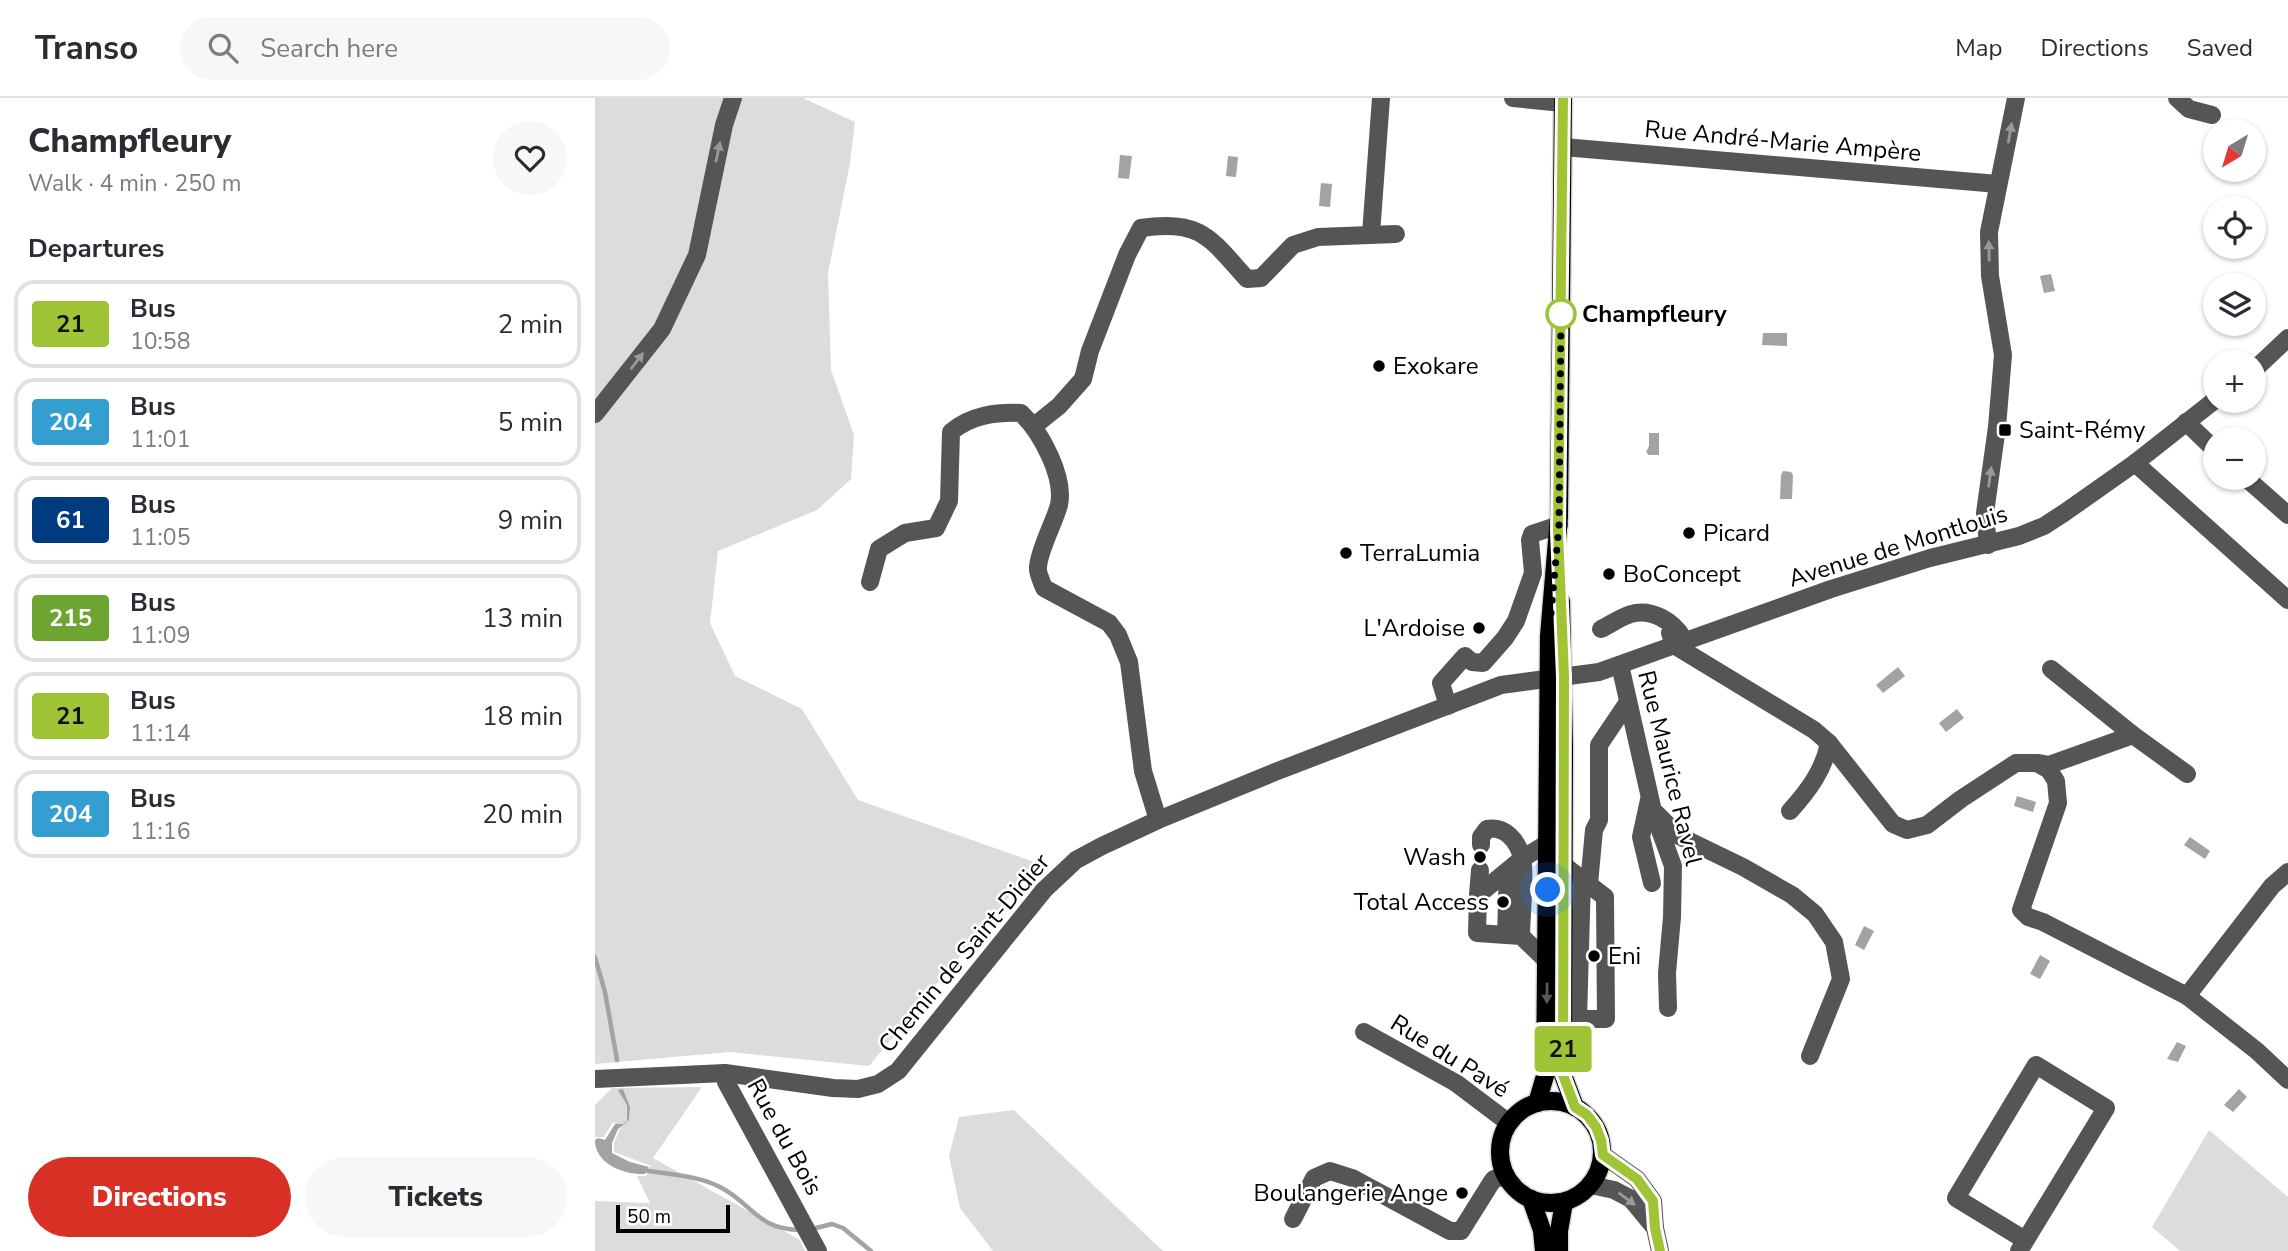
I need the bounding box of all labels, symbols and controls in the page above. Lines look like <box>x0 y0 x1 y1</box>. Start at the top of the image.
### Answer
search box <box>180 17 670 80</box>
text: Transo <box>35 26 138 71</box>
icon: search <box>204 29 242 67</box>
text: Search here <box>260 31 398 66</box>
text: Map <box>1955 32 2002 64</box>
text: Directions <box>2040 32 2149 64</box>
text: Saved <box>2187 32 2253 64</box>
street label: Rue André-Marie Ampère <box>1643 113 1923 169</box>
text: Champfleury <box>28 119 231 164</box>
north arrow <box>2203 119 2266 182</box>
map controls <box>2203 119 2266 490</box>
button: heart <box>493 121 567 195</box>
one-way arrow <box>2004 122 2015 144</box>
one-way arrow <box>713 141 724 163</box>
text: Walk · 4 min · 250 m <box>28 168 241 199</box>
button: locate <box>2203 196 2266 259</box>
text: Departures <box>28 231 164 266</box>
one-way arrow <box>1983 240 1995 262</box>
button: layers <box>2203 273 2266 336</box>
text: Bus <box>130 291 176 326</box>
place label: Champfleury <box>1582 298 1727 330</box>
marker: Champfleury <box>1546 299 1576 329</box>
text: 2 min <box>498 307 563 342</box>
text: 21 <box>56 308 85 340</box>
text: 10:58 <box>130 326 190 357</box>
place label: Exokare <box>1393 350 1478 382</box>
button: + <box>2203 350 2266 413</box>
one-way arrow <box>630 352 644 370</box>
marker: Exokare <box>1371 358 1387 374</box>
text: Bus <box>130 389 176 424</box>
text: 5 min <box>498 405 563 440</box>
text: 204 <box>49 406 92 438</box>
place label: Saint-Rémy <box>2019 414 2146 446</box>
marker: Saint-Rémy <box>1997 422 2013 438</box>
text: 11:01 <box>130 424 190 455</box>
button: − <box>2203 427 2266 490</box>
one-way arrow <box>1984 466 1995 488</box>
text: Bus <box>130 487 176 522</box>
street label: Avenue de Montlouis <box>1785 497 2011 595</box>
text: 9 min <box>498 503 563 538</box>
text: 61 <box>56 504 85 536</box>
place label: Picard <box>1703 517 1770 549</box>
text: 11:05 <box>130 522 190 553</box>
marker: Picard <box>1681 525 1697 541</box>
place label: TerraLumia <box>1360 537 1480 569</box>
marker: TerraLumia <box>1338 545 1354 561</box>
place label: BoConcept <box>1623 558 1741 590</box>
marker: BoConcept <box>1601 566 1617 582</box>
text: Bus <box>130 585 176 620</box>
text: 13 min <box>482 601 563 636</box>
text: 215 <box>49 602 92 634</box>
place label: L'Ardoise <box>1364 612 1465 644</box>
text: 11:09 <box>130 620 190 651</box>
marker: L'Ardoise <box>1471 620 1487 636</box>
street label: Rue Maurice Ravel <box>1630 667 1710 869</box>
text: Bus <box>130 683 176 718</box>
text: 18 min <box>482 699 563 734</box>
text: 21 <box>56 700 85 732</box>
text: 11:14 <box>130 718 190 749</box>
text: Bus <box>130 781 176 816</box>
text: 20 min <box>482 797 563 832</box>
text: 204 <box>49 798 92 830</box>
text: 11:16 <box>130 816 190 847</box>
place label: Wash <box>1403 841 1466 873</box>
street label: Chemin de Saint-Didier <box>871 846 1057 1059</box>
marker: Wash <box>1472 849 1488 865</box>
your location <box>1530 872 1565 907</box>
place label: Total Access <box>1354 886 1489 918</box>
marker: Total Access <box>1495 894 1511 910</box>
place label: Eni <box>1608 940 1641 972</box>
marker: Eni <box>1586 948 1602 964</box>
one-way arrow <box>1541 982 1552 1004</box>
street label: Rue du Pavé <box>1385 1007 1515 1105</box>
line badge: 21 <box>1531 1026 1595 1072</box>
text: 21 <box>1549 1033 1577 1065</box>
street label: Rue du Bois <box>740 1073 830 1201</box>
button: Directions <box>28 1157 291 1237</box>
button: Tickets <box>305 1157 567 1237</box>
place label: Boulangerie Ange <box>1254 1177 1448 1209</box>
marker: Boulangerie Ange <box>1454 1185 1470 1201</box>
one-way arrow <box>1618 1192 1637 1206</box>
scale bar <box>616 1202 730 1234</box>
text: 50 m <box>627 1204 671 1230</box>

